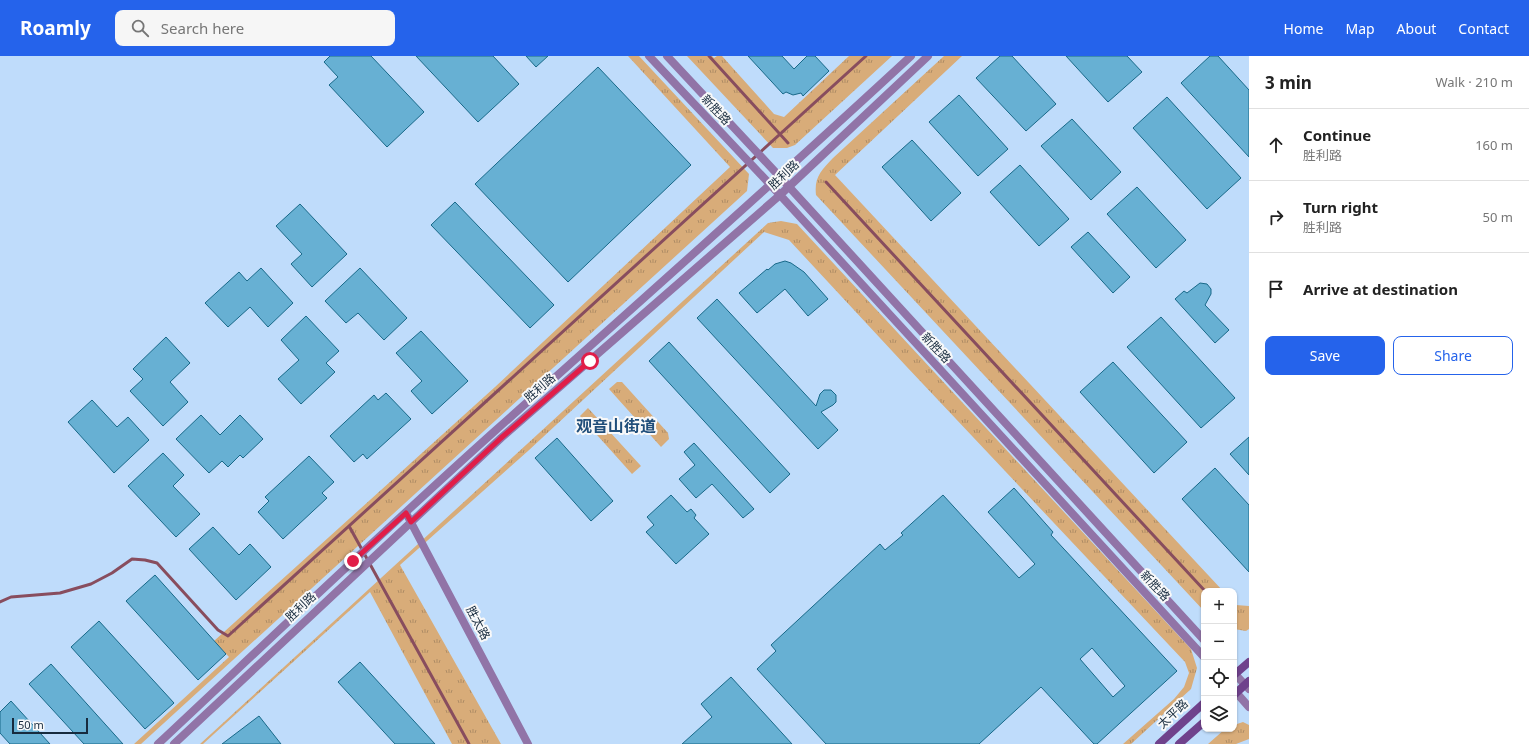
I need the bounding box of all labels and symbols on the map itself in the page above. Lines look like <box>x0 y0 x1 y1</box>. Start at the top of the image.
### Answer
street label: 新胜路 <box>698 91 735 129</box>
street label: 胜利路 <box>765 156 803 193</box>
street label: 新胜路 <box>918 329 955 367</box>
route start <box>581 352 599 370</box>
street label: 胜利路 <box>521 369 559 406</box>
district label: 观音山街道 <box>576 415 656 437</box>
route end <box>344 552 362 570</box>
street label: 新胜路 <box>1137 567 1174 605</box>
street label: 胜利路 <box>282 588 320 625</box>
street label: 胜太路 <box>462 603 494 643</box>
street label: 太平路 <box>1154 695 1192 732</box>
scale bar <box>12 716 88 735</box>

